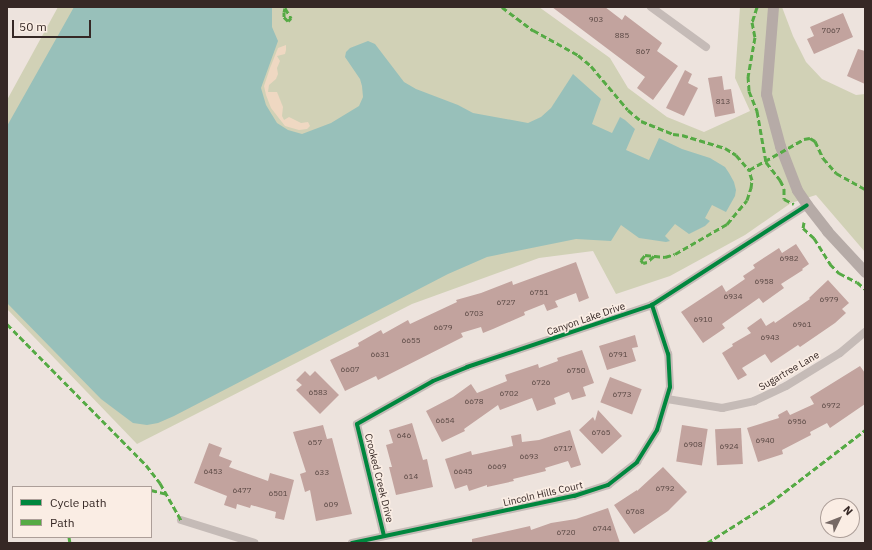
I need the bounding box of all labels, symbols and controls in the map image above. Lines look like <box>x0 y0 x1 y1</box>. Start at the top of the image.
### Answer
scale bar <box>14 12 93 38</box>
house number: 903 <box>589 15 603 25</box>
text: 50 m <box>19 19 47 34</box>
house number: 7067 <box>821 26 841 36</box>
house number: 885 <box>615 31 629 41</box>
house number: 867 <box>636 47 650 57</box>
house number: 813 <box>716 97 730 107</box>
house number: 6982 <box>779 254 799 264</box>
house number: 6958 <box>754 277 774 287</box>
house number: 6751 <box>529 288 549 298</box>
house number: 6934 <box>723 292 743 302</box>
house number: 6979 <box>819 295 839 305</box>
house number: 6727 <box>496 298 516 308</box>
street label: Canyon Lake Drive <box>545 300 627 338</box>
house number: 6703 <box>464 309 484 319</box>
house number: 6910 <box>693 315 713 325</box>
house number: 6961 <box>792 320 812 330</box>
house number: 6679 <box>433 323 453 333</box>
house number: 6943 <box>760 333 780 343</box>
house number: 6655 <box>401 336 421 346</box>
street label: Sugartree Lane <box>757 349 821 393</box>
house number: 6631 <box>370 350 390 360</box>
house number: 6791 <box>608 350 628 360</box>
house number: 6607 <box>340 365 360 375</box>
house number: 6750 <box>566 366 586 376</box>
house number: 6726 <box>531 378 551 388</box>
house number: 6583 <box>308 388 328 398</box>
house number: 6702 <box>499 389 519 399</box>
house number: 6773 <box>612 390 632 400</box>
house number: 6678 <box>464 397 484 407</box>
house number: 6972 <box>821 401 841 411</box>
house number: 6654 <box>435 416 455 426</box>
house number: 6956 <box>787 417 807 427</box>
house number: 6765 <box>591 428 611 438</box>
house number: 646 <box>397 431 411 441</box>
street label: Crooked Creek Drive <box>362 432 396 524</box>
house number: 6940 <box>755 436 775 446</box>
house number: 657 <box>308 438 322 448</box>
house number: 6908 <box>683 440 703 450</box>
house number: 6924 <box>719 442 739 452</box>
house number: 6717 <box>553 444 573 454</box>
house number: 6693 <box>519 452 539 462</box>
house number: 6669 <box>487 462 507 472</box>
house number: 6453 <box>203 467 223 477</box>
house number: 6645 <box>453 467 473 477</box>
house number: 633 <box>315 468 329 478</box>
house number: 614 <box>404 472 418 482</box>
street label: Lincoln Hills Court <box>502 479 584 509</box>
house number: 6792 <box>655 484 675 494</box>
legend <box>12 486 152 538</box>
house number: 6477 <box>232 486 252 496</box>
house number: 6501 <box>268 489 288 499</box>
text: Cycle path <box>50 495 107 510</box>
north arrow <box>820 498 860 538</box>
house number: 609 <box>324 500 338 510</box>
text: N <box>840 503 856 518</box>
house number: 6768 <box>625 507 645 517</box>
text: Path <box>50 515 75 530</box>
house number: 6744 <box>592 524 612 534</box>
house number: 6720 <box>556 528 576 538</box>

